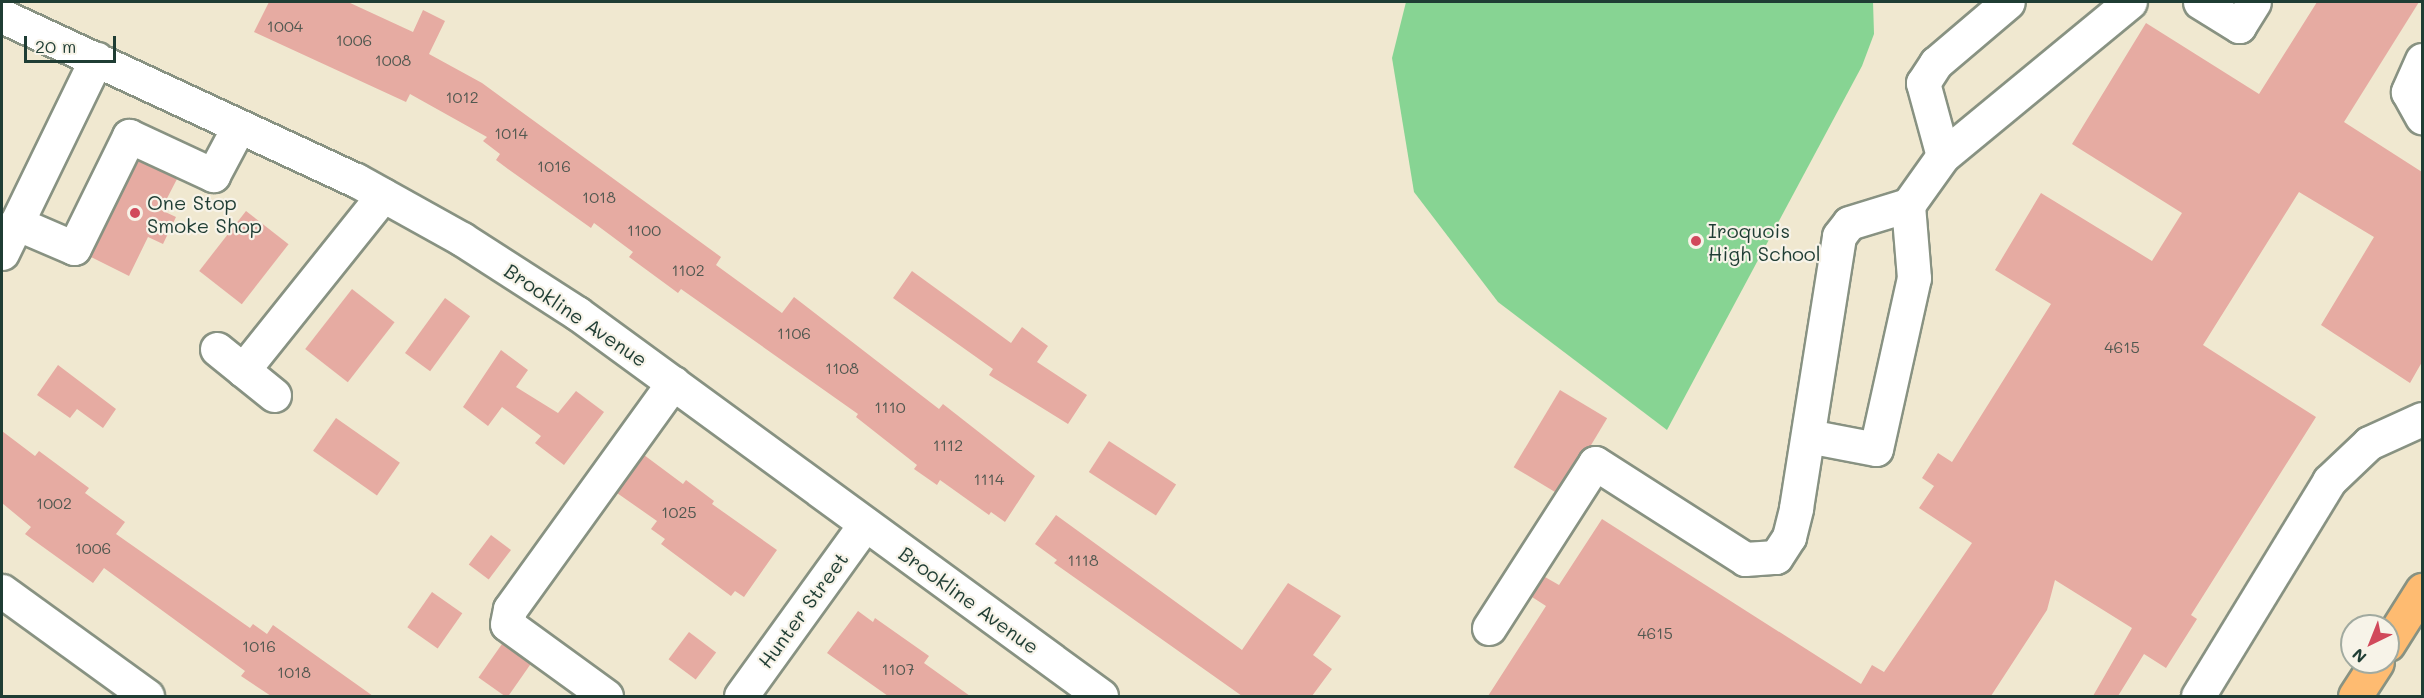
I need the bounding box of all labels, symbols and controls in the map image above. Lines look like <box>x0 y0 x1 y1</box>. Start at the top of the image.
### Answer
house number: 1004 <box>267 16 303 36</box>
scale bar <box>27 24 118 62</box>
house number: 1006 <box>336 30 372 50</box>
text: 20 m <box>35 34 76 58</box>
house number: 1008 <box>375 50 411 70</box>
house number: 1012 <box>445 87 479 107</box>
house number: 1014 <box>494 123 528 143</box>
house number: 1016 <box>537 156 571 176</box>
house number: 1018 <box>582 187 616 207</box>
place label: One Stop Smoke Shop <box>147 190 262 237</box>
marker: One Stop Smoke Shop <box>128 206 142 220</box>
place label: Iroquois High School <box>1708 218 1821 265</box>
house number: 1100 <box>627 220 661 240</box>
marker: Iroquois High School <box>1689 234 1703 248</box>
street label: Brookline Avenue <box>500 258 652 372</box>
house number: 1102 <box>671 260 705 280</box>
house number: 1106 <box>777 323 811 343</box>
house number: 4615 <box>2104 337 2140 357</box>
house number: 1108 <box>825 358 859 378</box>
house number: 1110 <box>874 397 906 417</box>
house number: 1112 <box>933 435 963 455</box>
house number: 1114 <box>974 469 1004 489</box>
house number: 1002 <box>36 493 72 513</box>
house number: 1025 <box>661 502 697 522</box>
house number: 1006 <box>75 538 111 558</box>
street label: Brookline Avenue <box>894 541 1044 659</box>
street label: Hunter Street <box>753 547 853 673</box>
house number: 1118 <box>1067 550 1099 570</box>
north arrow <box>2340 614 2400 674</box>
house number: 4615 <box>1637 623 1673 643</box>
house number: 1016 <box>242 636 276 656</box>
text: N <box>2347 644 2370 668</box>
house number: 1107 <box>881 659 915 679</box>
house number: 1018 <box>277 662 311 682</box>

